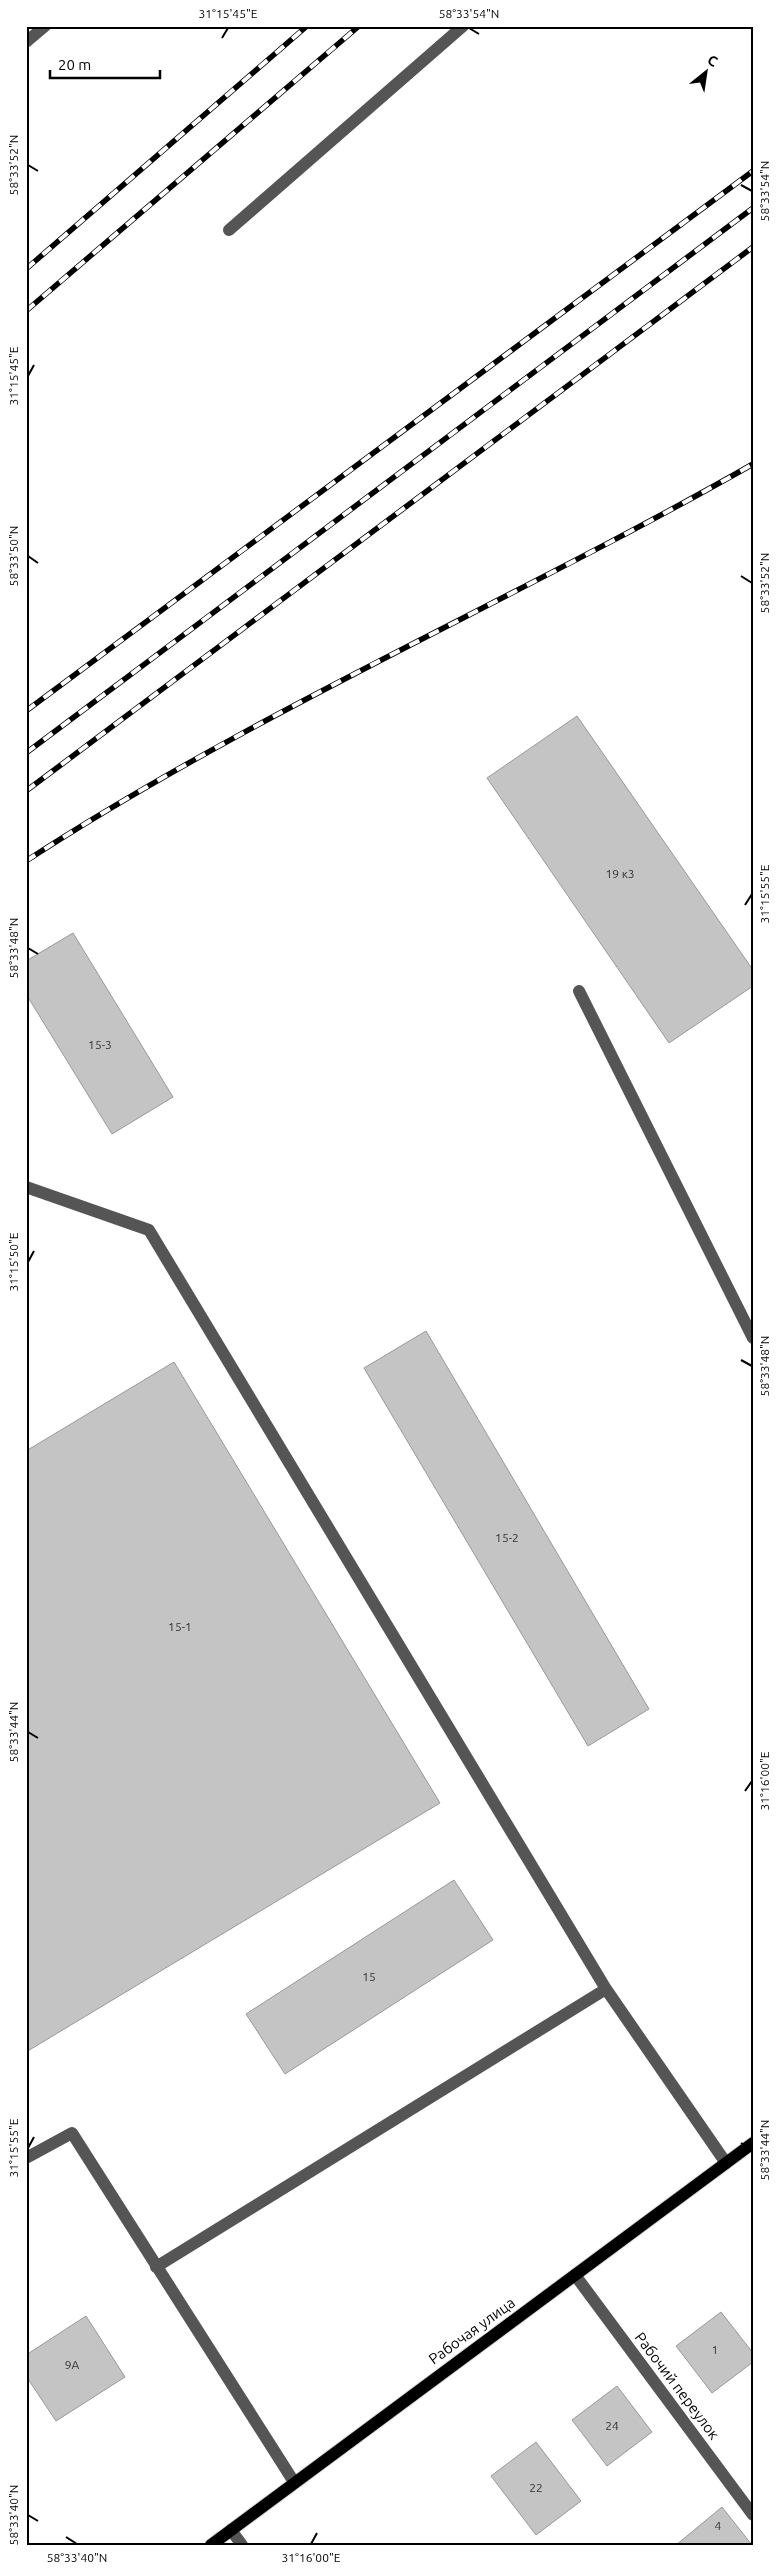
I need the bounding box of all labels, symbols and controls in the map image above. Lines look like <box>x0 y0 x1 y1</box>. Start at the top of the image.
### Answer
text: 31°15'45"E <box>199 7 258 20</box>
text: 58°33'54"N <box>439 7 499 20</box>
scale bar <box>50 48 160 80</box>
north arrow <box>682 48 732 98</box>
text: С <box>705 52 720 70</box>
text: 20 m <box>58 56 91 73</box>
text: 58°33'52"N <box>7 135 20 195</box>
text: 58°33'54"N <box>758 161 771 221</box>
text: 31°15'45"E <box>7 346 20 405</box>
text: 58°33'50"N <box>7 526 20 586</box>
text: 58°33'52"N <box>758 553 771 613</box>
text: 31°15'55"E <box>758 864 771 923</box>
house number: 19 к3 <box>605 867 635 880</box>
text: 58°33'48"N <box>7 918 20 978</box>
house number: 15-3 <box>88 1038 112 1051</box>
text: 31°15'50"E <box>7 1232 20 1291</box>
text: 58°33'48"N <box>758 1336 771 1396</box>
house number: 15-2 <box>495 1531 519 1544</box>
house number: 15-1 <box>168 1620 192 1633</box>
text: 58°33'44"N <box>7 1702 20 1762</box>
text: 31°16'00"E <box>758 1751 771 1810</box>
house number: 15 <box>362 1970 376 1983</box>
text: 31°15'55"E <box>7 2118 20 2177</box>
text: 58°33'44"N <box>758 2120 771 2180</box>
street label: Рабочая улица <box>425 2294 518 2368</box>
street label: Рабочий переулок <box>632 2329 723 2443</box>
house number: 1 <box>712 2343 718 2356</box>
house number: 9А <box>65 2358 79 2371</box>
house number: 24 <box>605 2419 619 2432</box>
house number: 22 <box>529 2481 543 2494</box>
text: 58°33'40"N <box>7 2485 20 2545</box>
house number: 4 <box>715 2519 722 2532</box>
text: 58°33'40"N <box>47 2551 107 2564</box>
text: 31°16'00"E <box>282 2551 341 2564</box>

